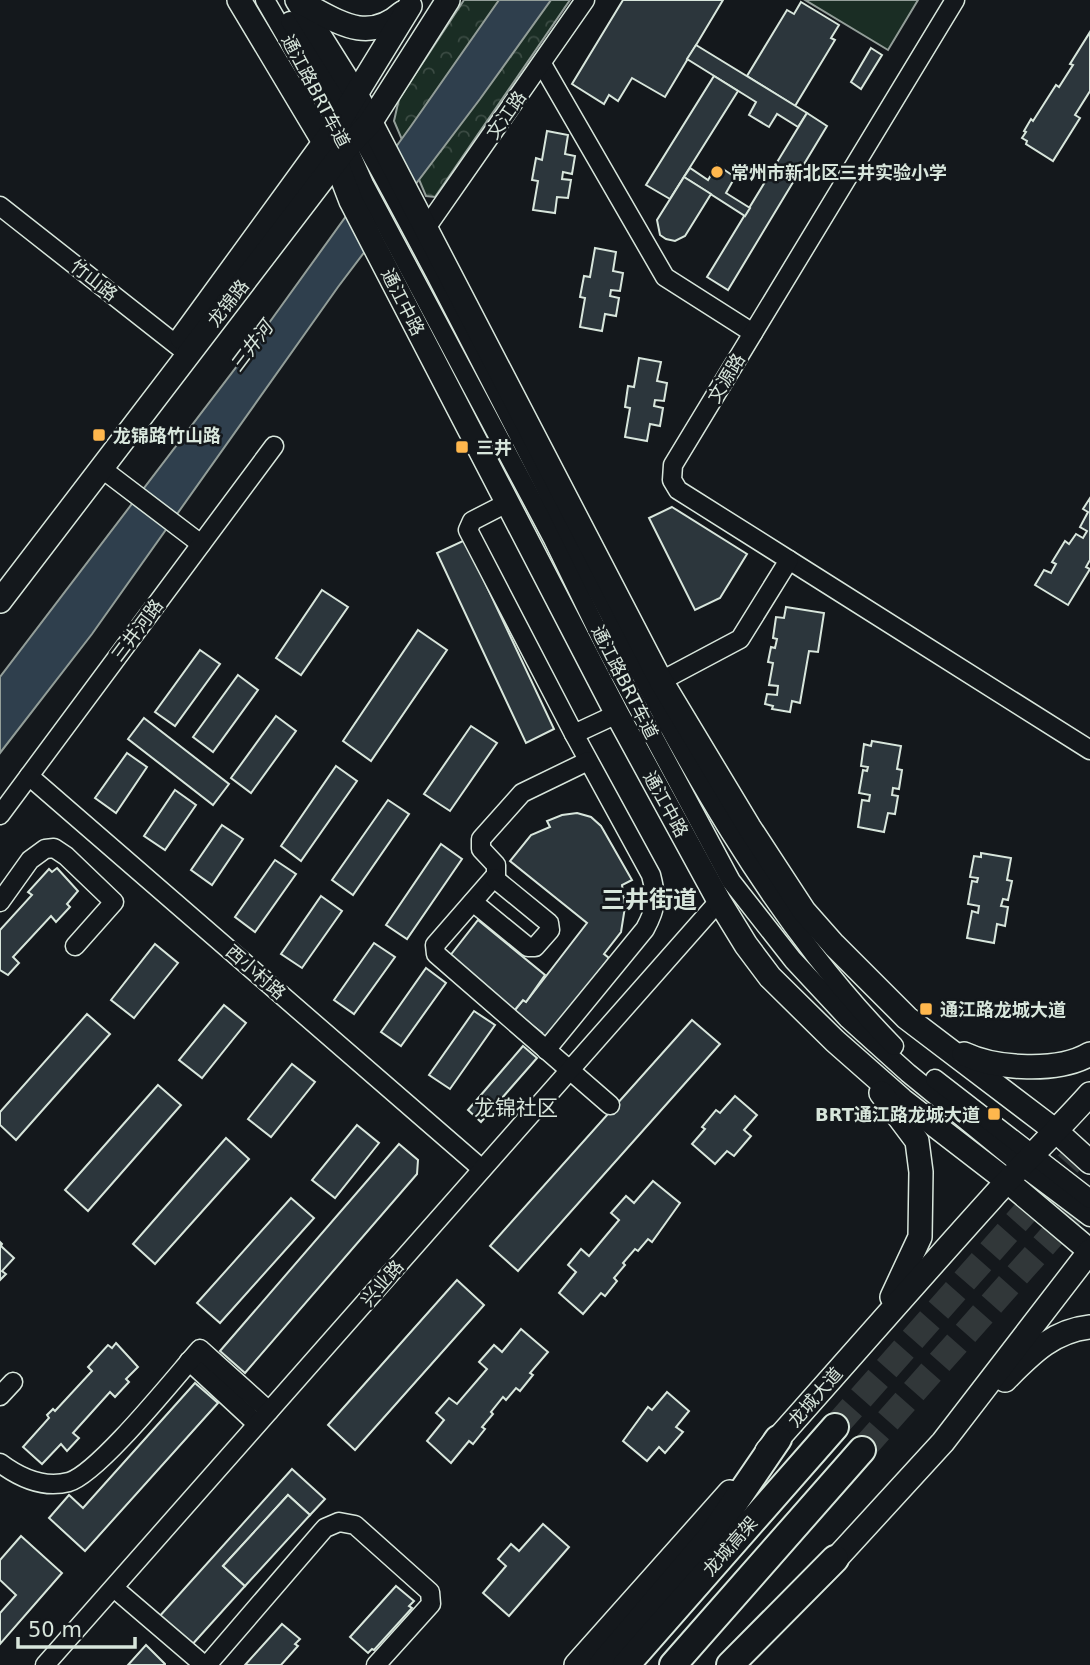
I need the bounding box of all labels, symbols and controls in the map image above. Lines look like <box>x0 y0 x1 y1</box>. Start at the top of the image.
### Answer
street label: 通江路BRT车道 <box>277 31 355 151</box>
street label: 文江路 <box>482 87 530 143</box>
place label: 常州市新北区三井实验小学 <box>731 162 947 183</box>
marker: 常州市新北区三井实验小学 <box>709 164 725 180</box>
street label: 竹山路 <box>66 255 122 305</box>
street label: 通江中路 <box>377 265 429 339</box>
street label: 龙锦路 <box>203 275 253 331</box>
water label: 三井河 <box>225 313 279 375</box>
street label: 文源路 <box>703 349 749 407</box>
place label: 龙锦路竹山路 <box>113 425 221 446</box>
marker: 龙锦路竹山路 <box>91 427 107 443</box>
place label: 三井 <box>476 437 512 458</box>
marker: 三井 <box>454 439 470 455</box>
street label: 三井河路 <box>107 595 167 665</box>
street label: 通江路BRT车道 <box>587 622 663 742</box>
street label: 通江中路 <box>639 767 693 841</box>
district label: 三井街道 <box>601 886 697 914</box>
street label: 西小村路 <box>222 940 290 1004</box>
place label: 通江路龙城大道 <box>940 999 1066 1020</box>
marker: 通江路龙城大道 <box>918 1001 934 1017</box>
district label: 龙锦社区 <box>474 1096 558 1120</box>
place label: BRT通江路龙城大道 <box>815 1104 980 1125</box>
marker: BRT通江路龙城大道 <box>986 1106 1002 1122</box>
street label: 兴业路 <box>356 1256 408 1310</box>
street label: 龙城大道 <box>783 1363 847 1431</box>
street label: 龙城高架 <box>698 1512 762 1580</box>
scale bar <box>18 1606 135 1650</box>
text: 50 m <box>28 1618 82 1642</box>

